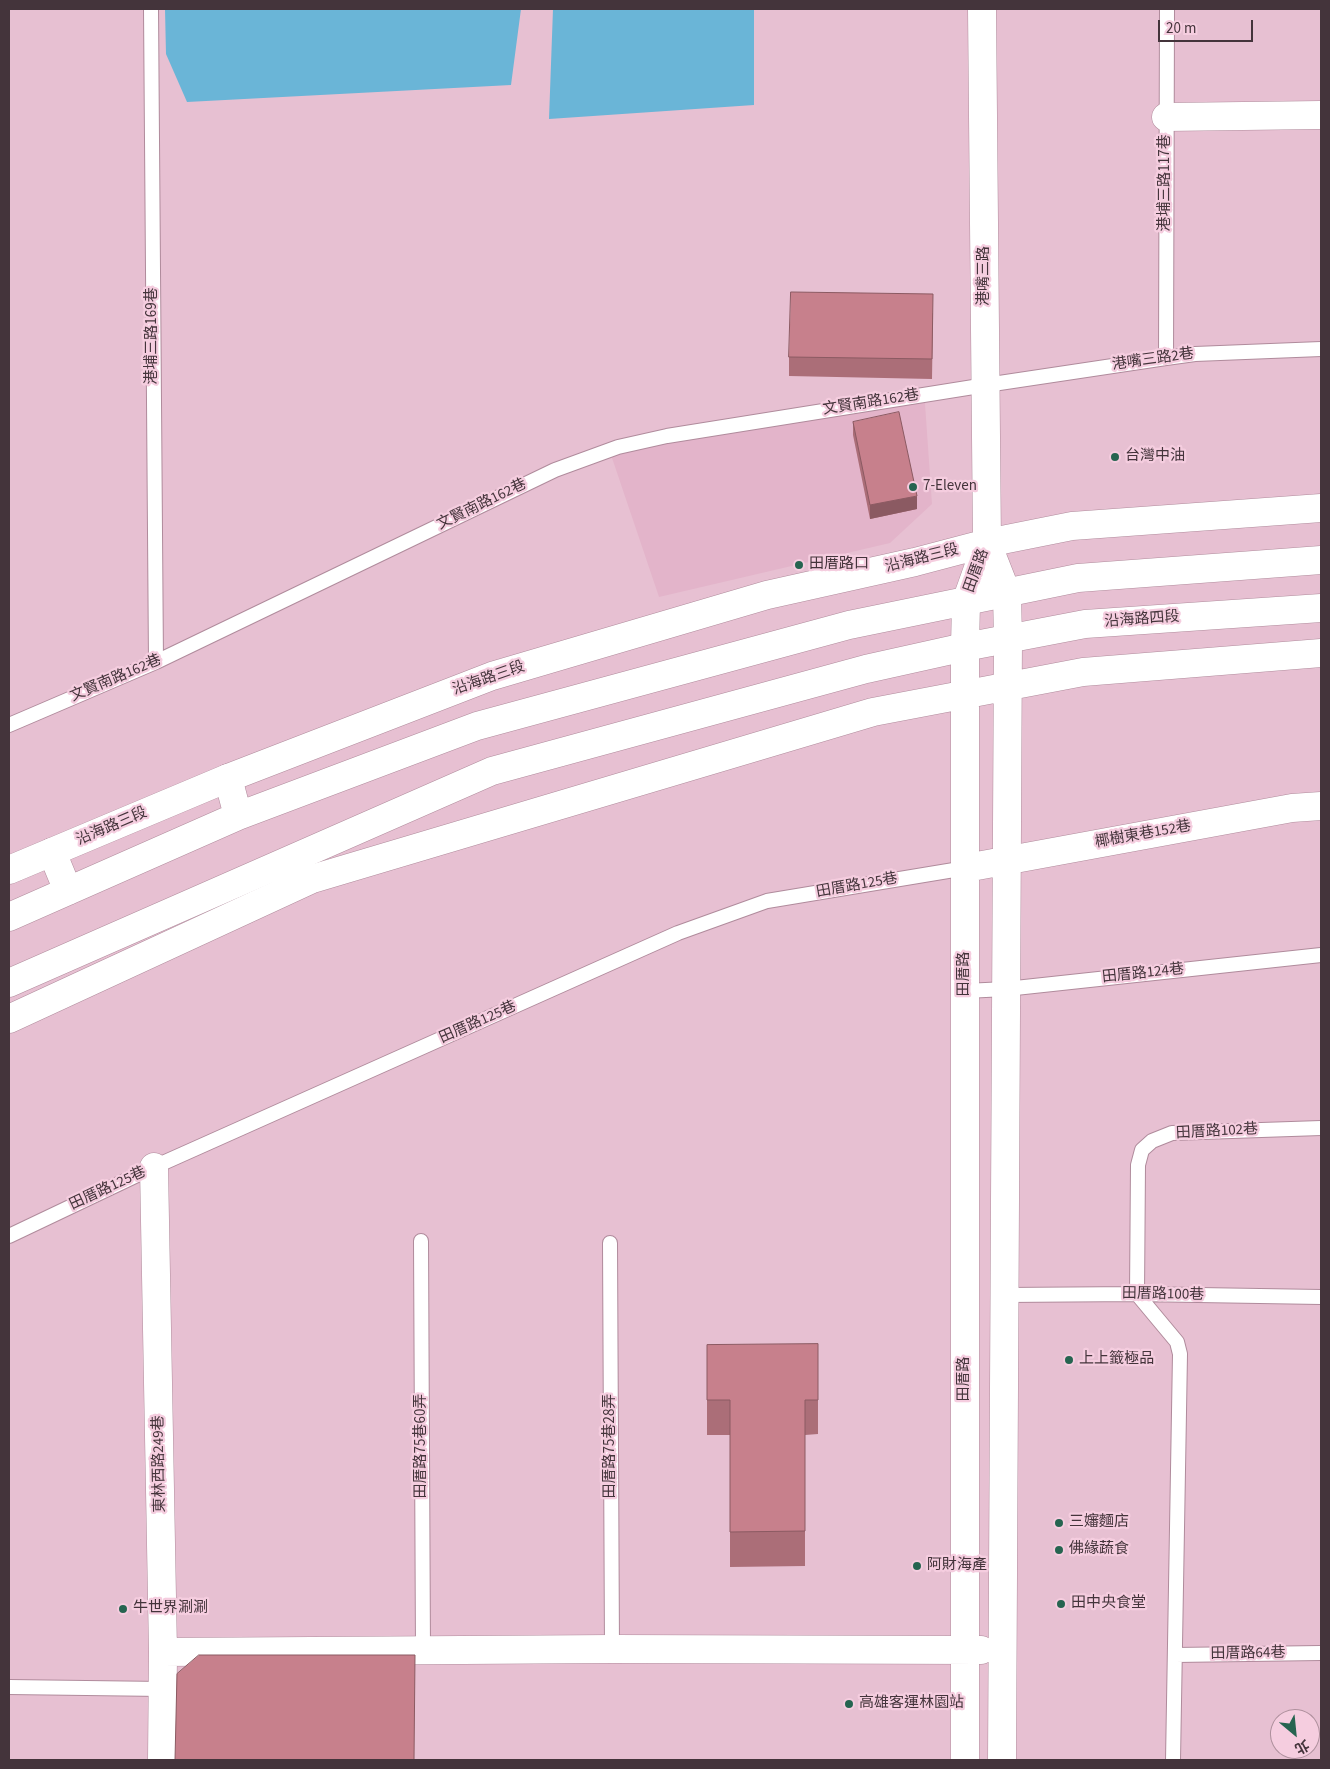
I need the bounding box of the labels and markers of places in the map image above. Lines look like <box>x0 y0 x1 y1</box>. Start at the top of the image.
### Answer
place label: 台灣中油 <box>1125 448 1185 466</box>
marker: 台灣中油 <box>1109 451 1121 463</box>
place label: 7-Eleven <box>923 478 977 496</box>
marker: 7-Eleven <box>907 481 919 493</box>
place label: 田厝路口 <box>809 556 869 574</box>
marker: 田厝路口 <box>793 559 805 571</box>
place label: 上上籤極品 <box>1079 1351 1154 1369</box>
marker: 上上籤極品 <box>1063 1354 1075 1366</box>
place label: 三嬸麵店 <box>1069 1514 1129 1532</box>
marker: 三嬸麵店 <box>1053 1517 1065 1529</box>
place label: 佛緣蔬食 <box>1069 1541 1129 1559</box>
marker: 佛緣蔬食 <box>1053 1544 1065 1556</box>
place label: 阿財海產 <box>927 1557 987 1575</box>
marker: 阿財海產 <box>911 1560 923 1572</box>
place label: 田中央食堂 <box>1071 1595 1146 1613</box>
marker: 田中央食堂 <box>1055 1598 1067 1610</box>
place label: 牛世界涮涮 <box>133 1600 208 1618</box>
marker: 牛世界涮涮 <box>117 1603 129 1615</box>
place label: 高雄客運林園站 <box>859 1695 964 1713</box>
marker: 高雄客運林園站 <box>843 1698 855 1710</box>

